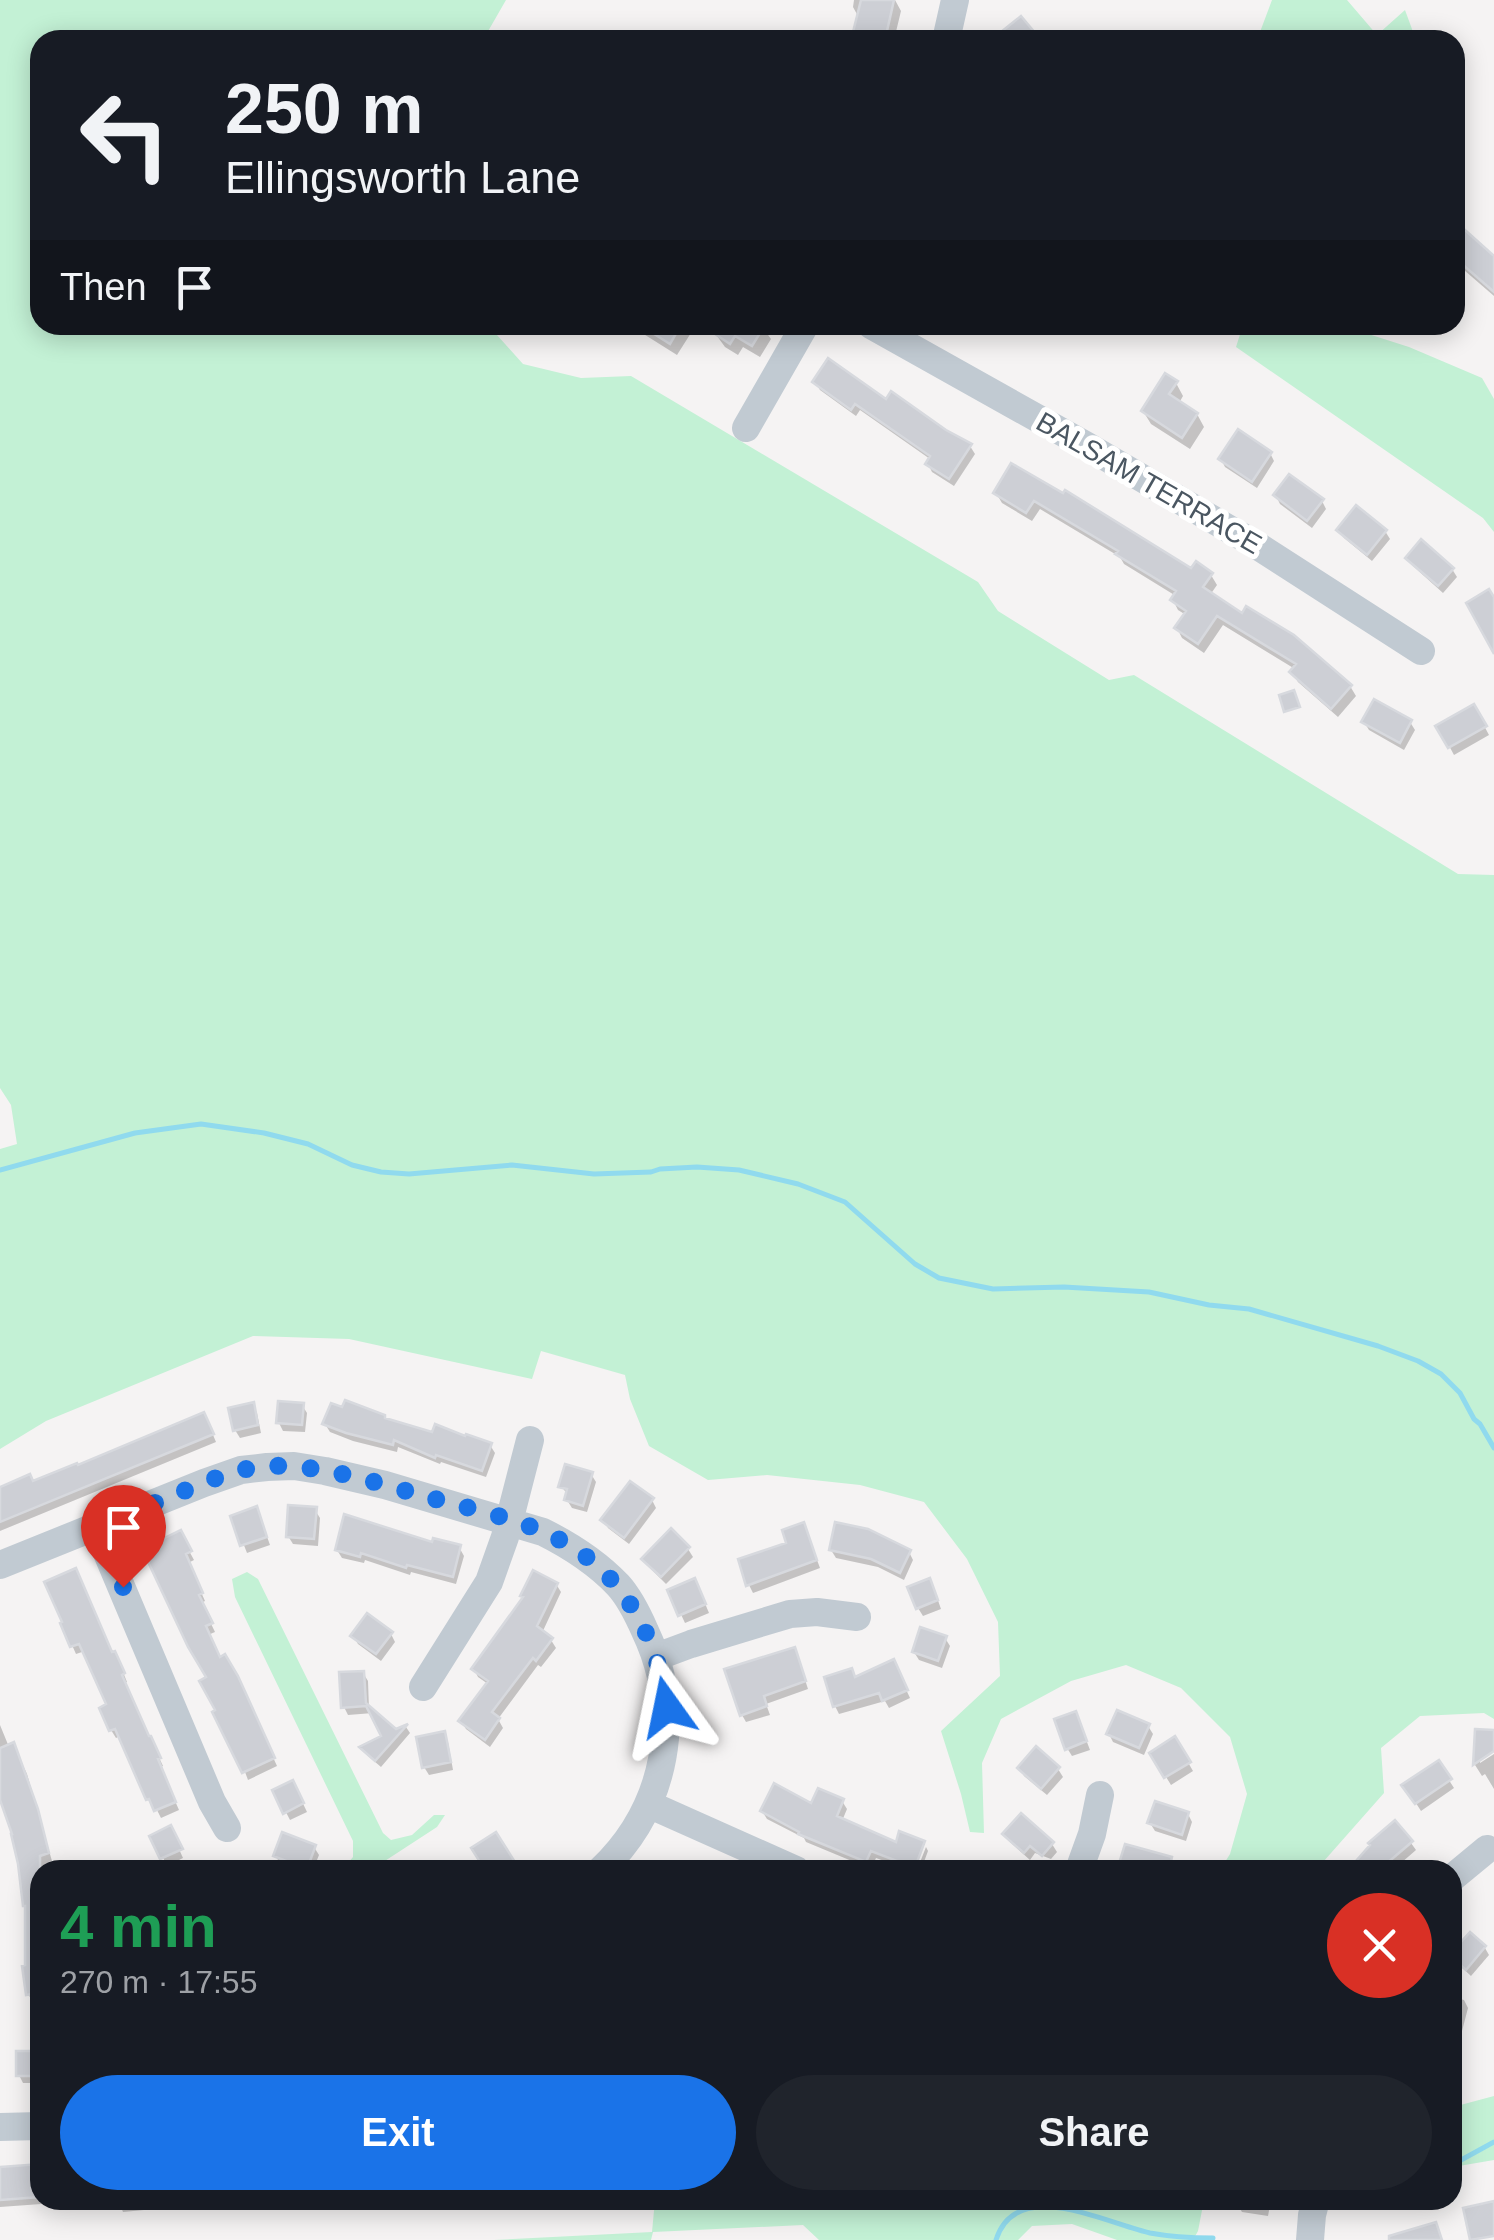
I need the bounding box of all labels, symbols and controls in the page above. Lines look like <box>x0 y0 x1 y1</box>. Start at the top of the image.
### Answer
icon: left <box>60 70 190 200</box>
text: 250 m <box>225 70 423 148</box>
text: Ellingsworth Lane <box>225 152 580 203</box>
icon: arrive <box>167 260 222 315</box>
text: Then <box>60 266 147 308</box>
street label: BALSAM TERRACE <box>1031 406 1267 560</box>
pin <box>81 1485 166 1588</box>
icon: arrive <box>96 1500 151 1555</box>
position arrow <box>615 1655 719 1759</box>
text: 4 min <box>60 1893 217 1960</box>
button: close <box>1327 1893 1432 1998</box>
text: 270 m · 17:55 <box>60 1964 257 2000</box>
button: Exit <box>60 2075 736 2190</box>
button: Share <box>756 2075 1432 2190</box>

